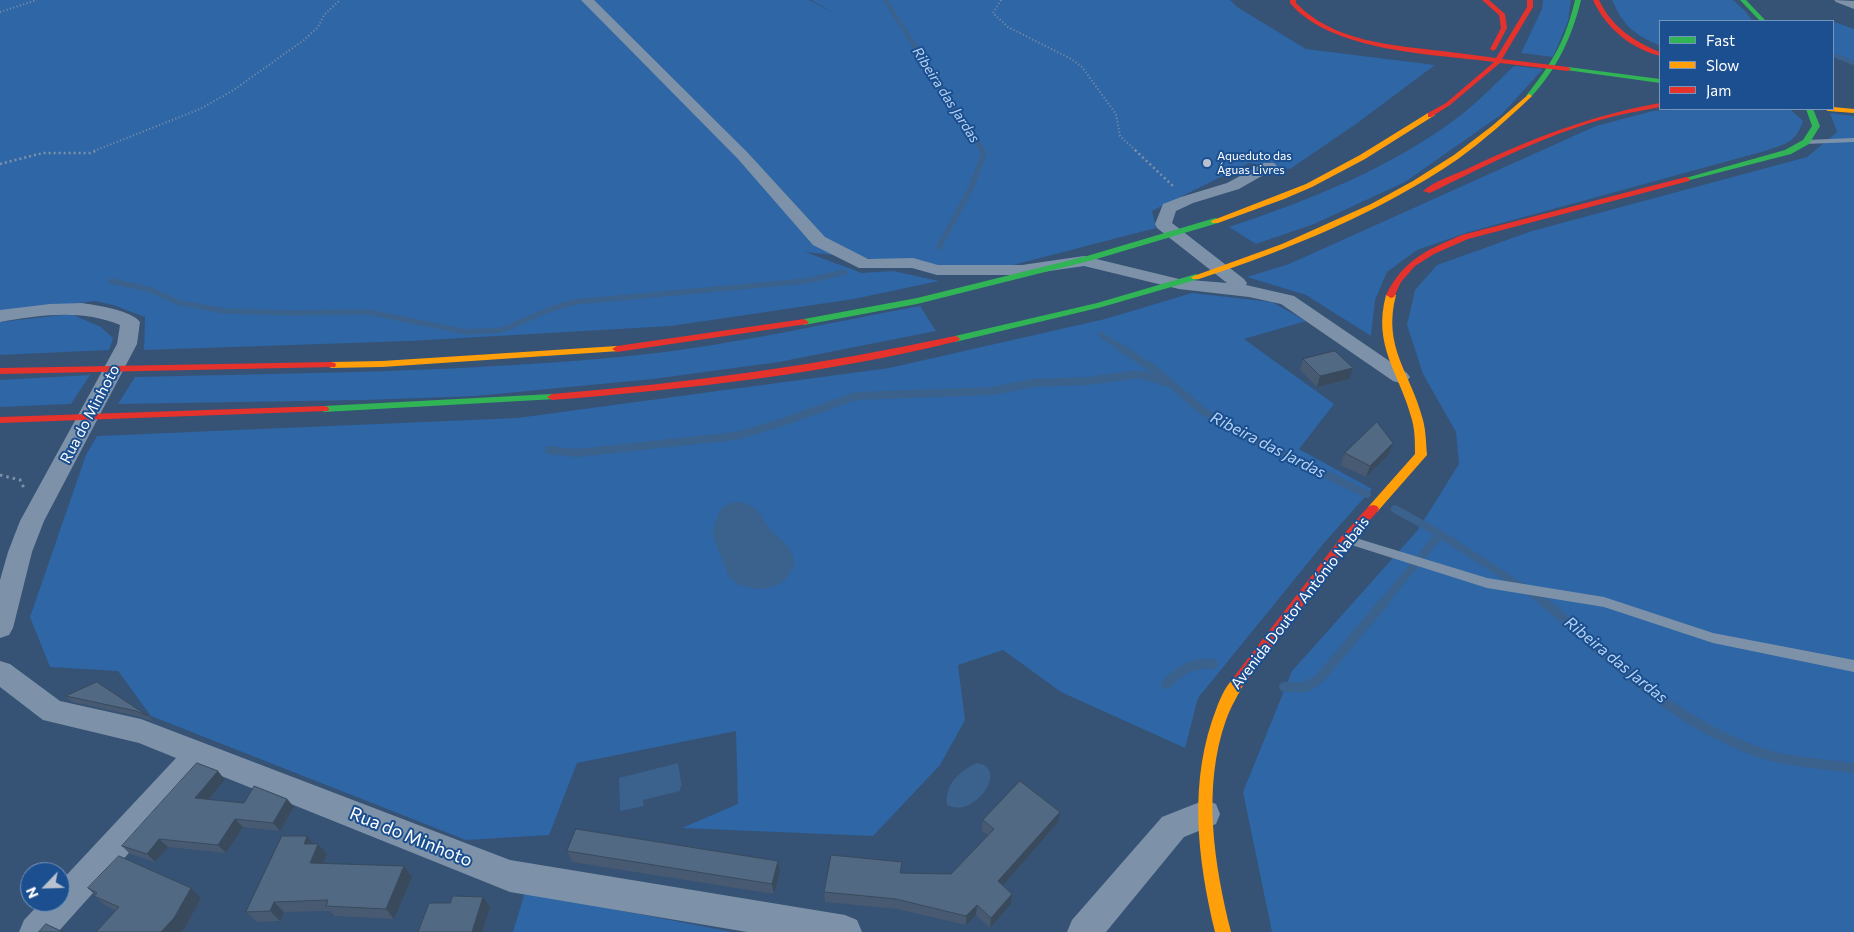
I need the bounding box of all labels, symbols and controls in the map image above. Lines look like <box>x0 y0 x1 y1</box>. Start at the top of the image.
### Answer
legend <box>1659 20 1834 110</box>
text: Fast <box>1706 31 1735 49</box>
water label: Ribeira das Jardas <box>909 44 983 146</box>
text: Slow <box>1706 56 1739 74</box>
text: Jam <box>1706 81 1731 99</box>
place label: Aqueduto das Águas Livres <box>1217 149 1292 177</box>
marker: Aqueduto das Águas Livres <box>1201 157 1213 169</box>
street label: Rua do Minhoto <box>57 362 123 466</box>
water label: Ribeira das Jardas <box>1207 408 1329 482</box>
street label: Avenida Doutor António Nabais <box>1227 513 1373 693</box>
water label: Ribeira das Jardas <box>1561 613 1671 707</box>
street label: Rua do Minhoto <box>346 803 476 871</box>
north arrow <box>20 862 70 912</box>
text: N <box>22 885 42 901</box>

